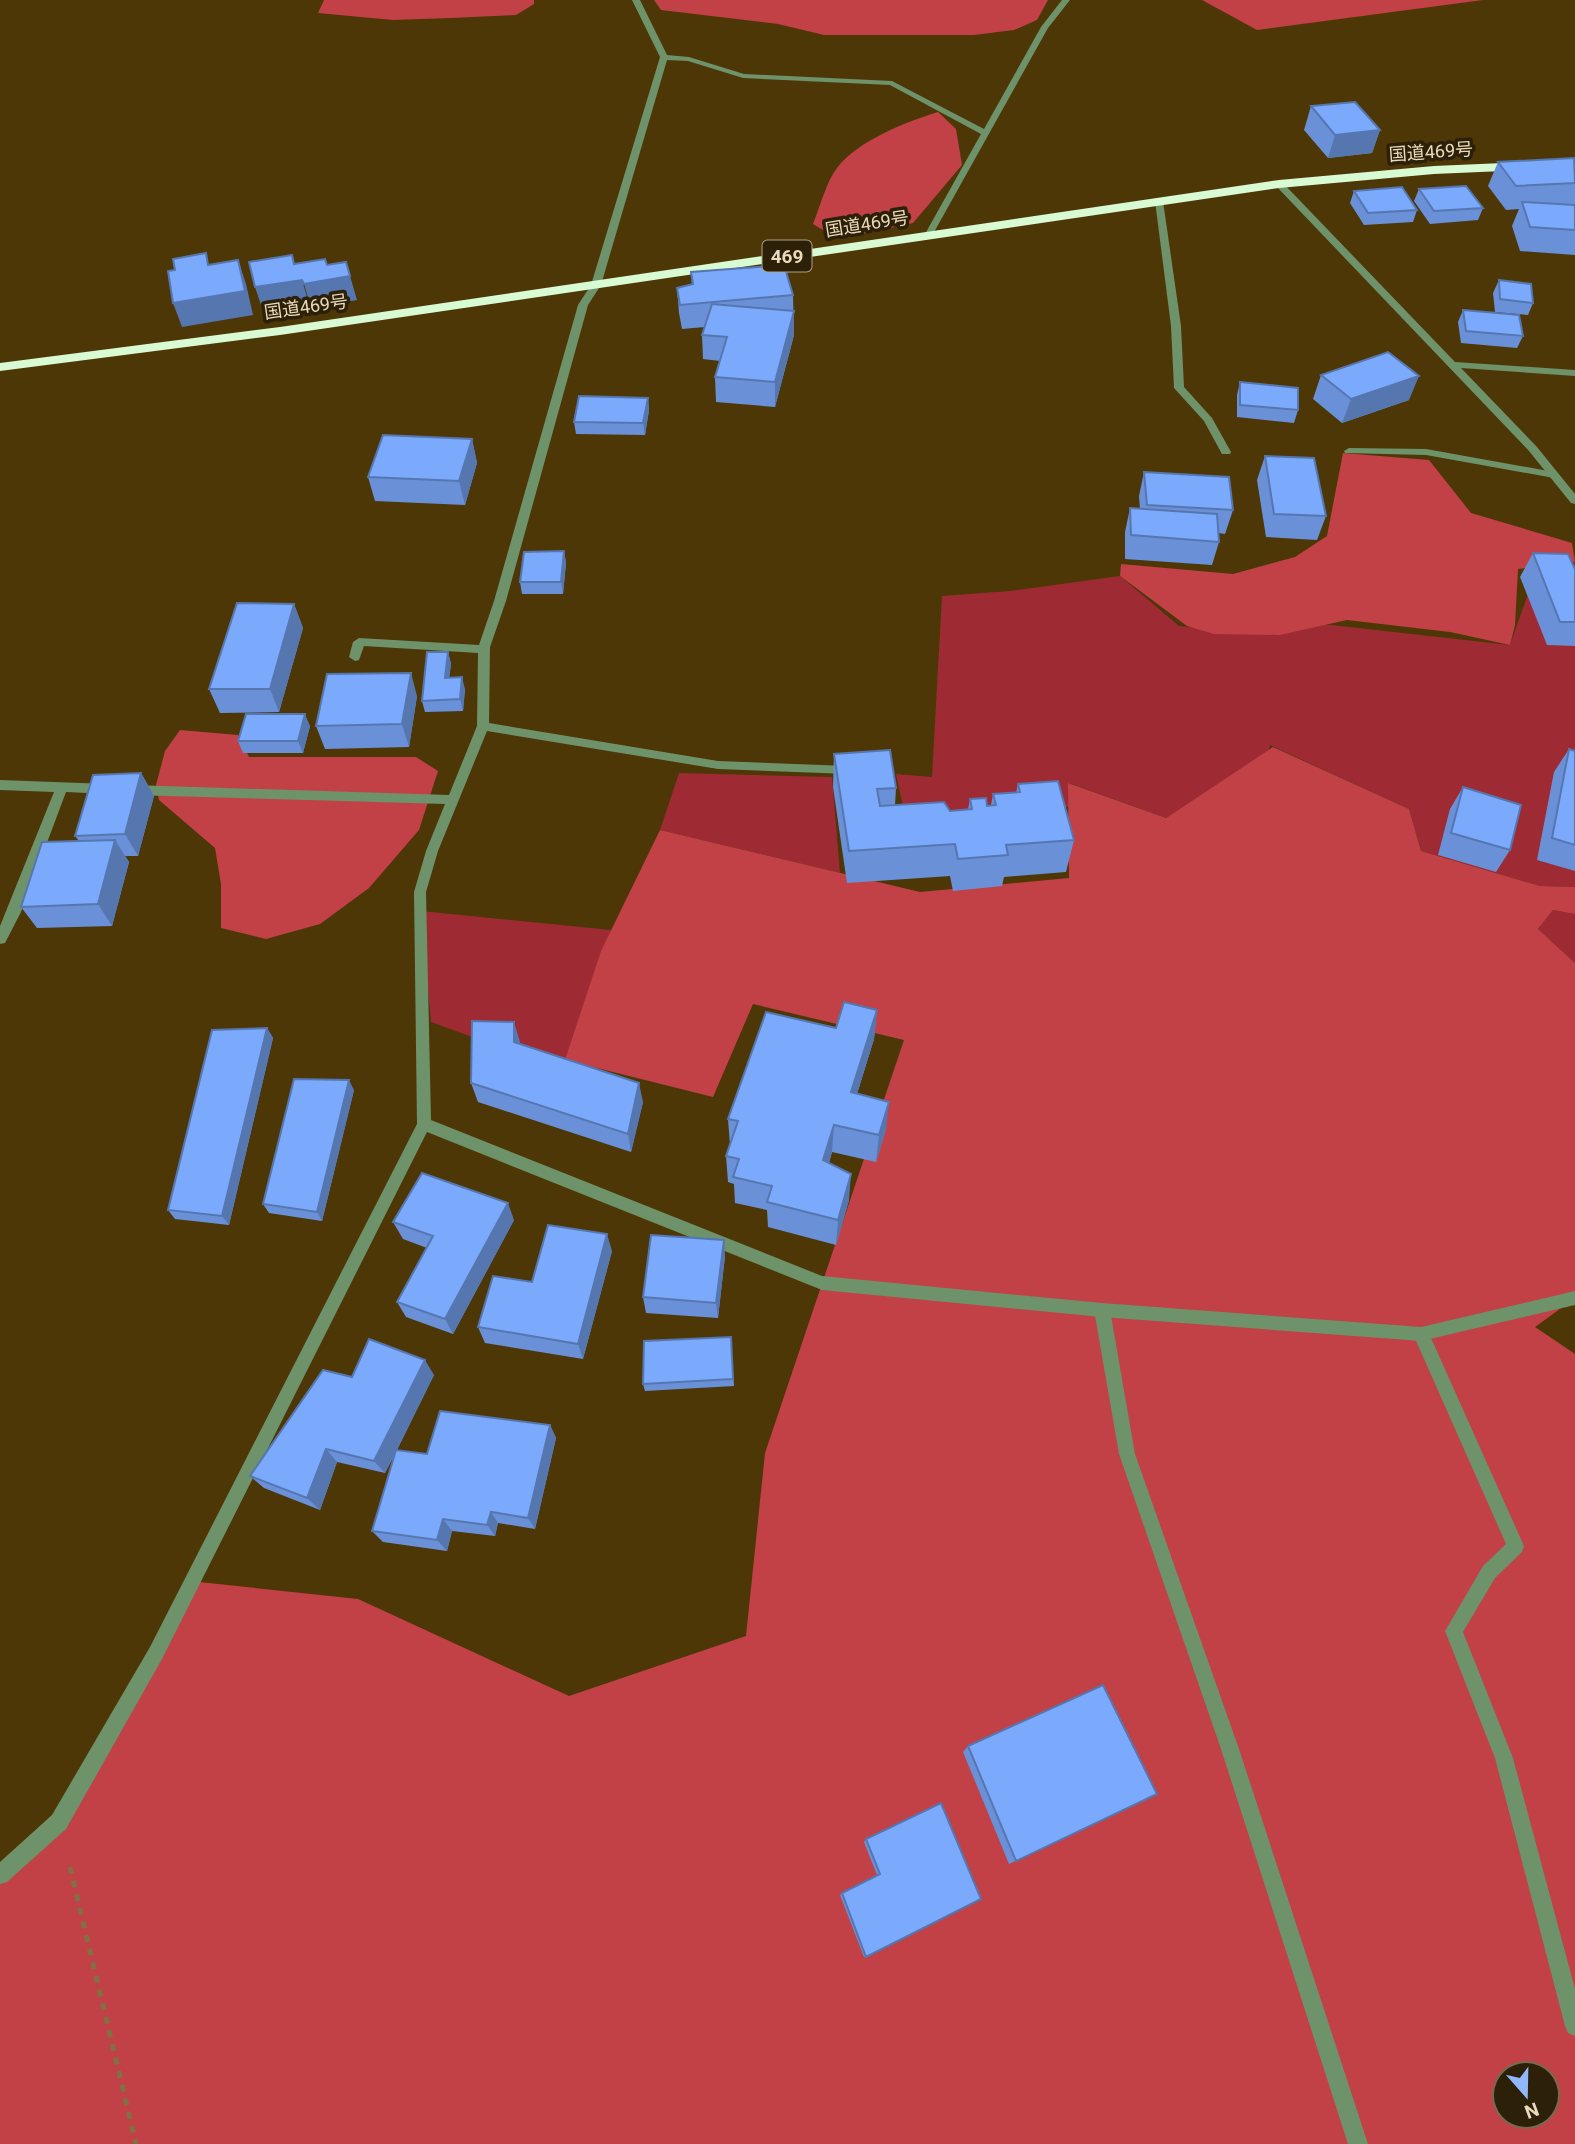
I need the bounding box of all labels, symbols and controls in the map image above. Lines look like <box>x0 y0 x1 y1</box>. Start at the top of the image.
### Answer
street label: 国道469号 <box>1388 138 1474 165</box>
street label: 国道469号 <box>824 207 910 240</box>
road number: 469 <box>762 240 812 272</box>
street label: 国道469号 <box>263 290 349 323</box>
north arrow <box>1491 2060 1561 2130</box>
text: N <box>1521 2097 1542 2124</box>

